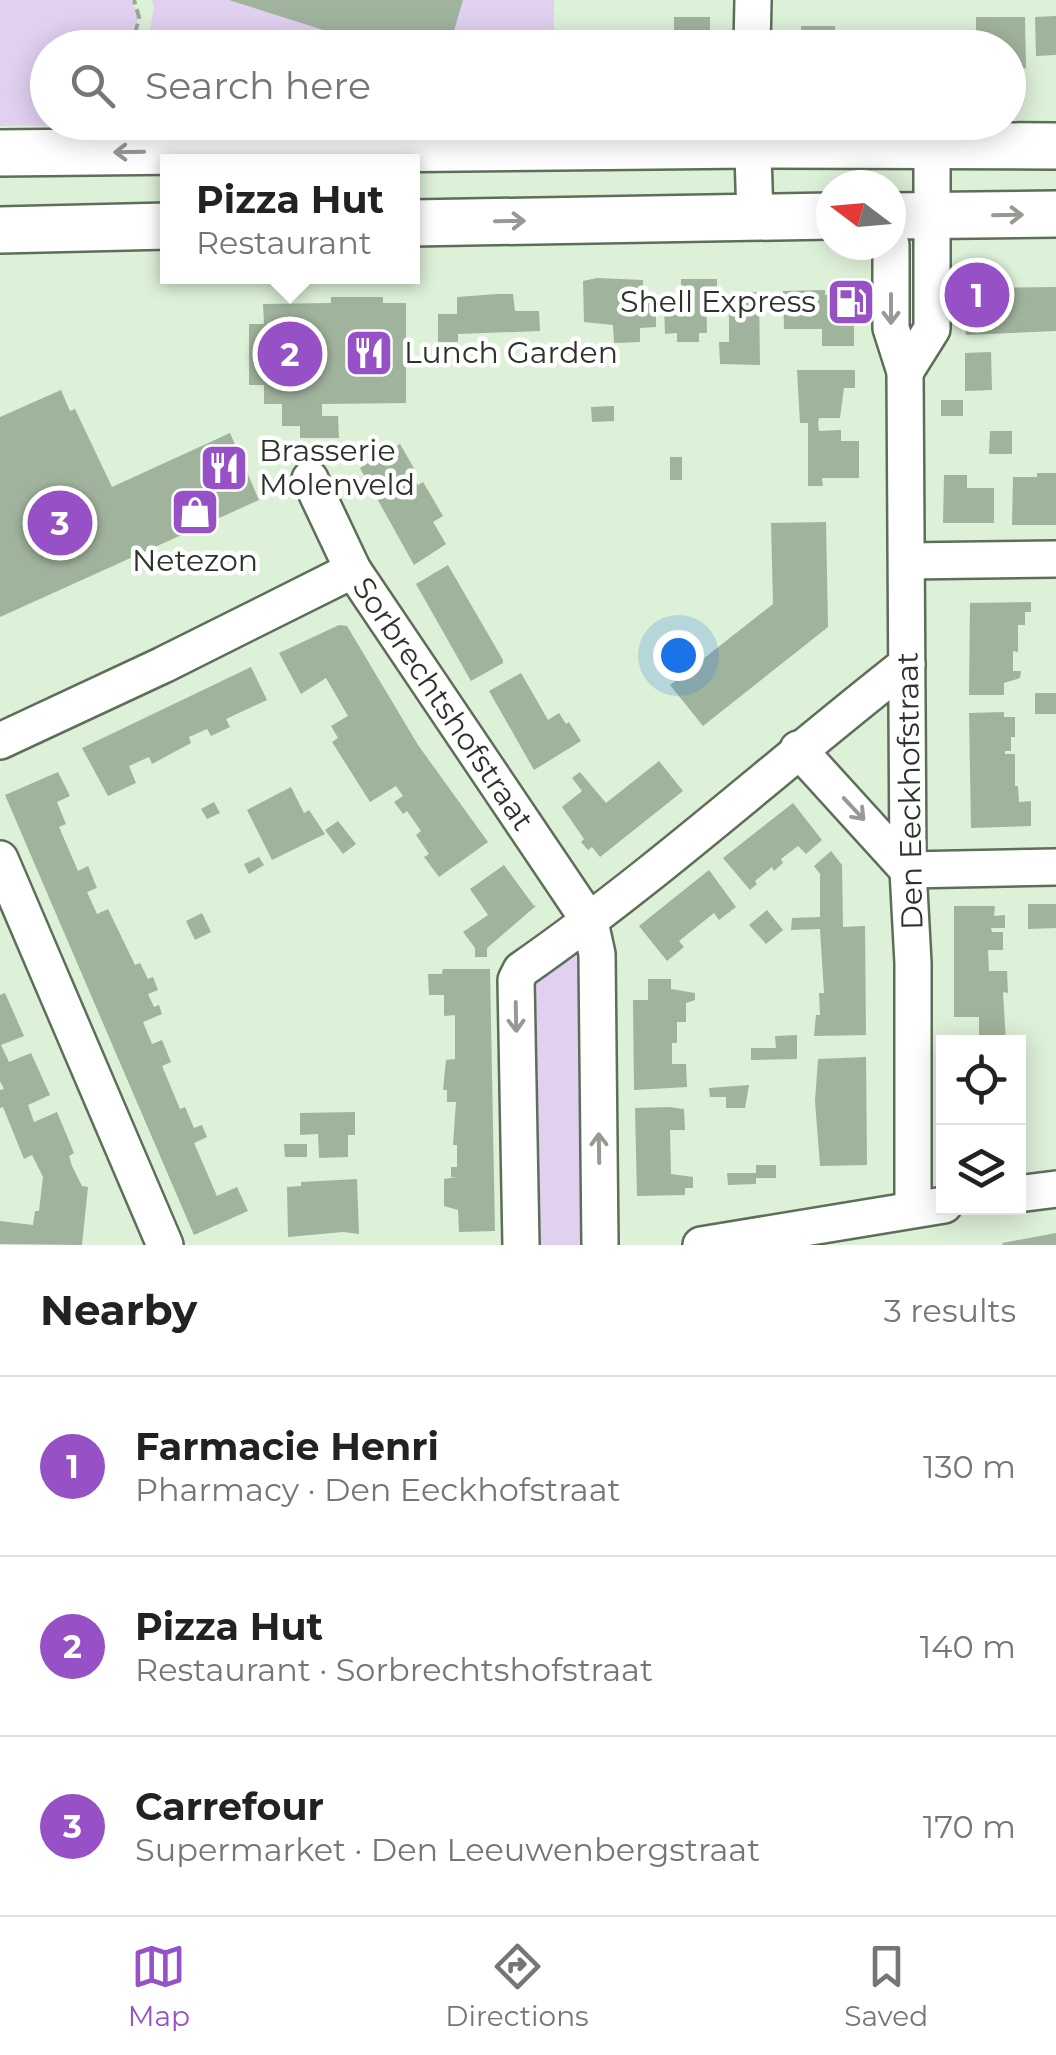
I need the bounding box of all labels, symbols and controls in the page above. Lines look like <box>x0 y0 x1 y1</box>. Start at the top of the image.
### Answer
search box <box>30 30 1026 140</box>
icon: search <box>65 58 120 113</box>
text: Search here <box>145 62 371 109</box>
one-way arrow <box>114 142 146 162</box>
popup <box>160 154 420 284</box>
north arrow <box>816 170 906 260</box>
text: Pizza Hut <box>196 176 384 223</box>
one-way arrow <box>992 205 1024 224</box>
one-way arrow <box>493 212 525 231</box>
text: Restaurant <box>196 223 372 262</box>
pin: 1 <box>944 258 1010 332</box>
fuel station icon: Shell Express <box>825 276 877 328</box>
place label: Shell Express <box>620 283 816 320</box>
one-way arrow <box>882 292 900 325</box>
pin: 2 <box>258 316 322 392</box>
restaurant icon: Lunch Garden <box>343 327 395 379</box>
place label: Lunch Garden <box>404 334 618 371</box>
place label: Brasserie Molenveld <box>259 432 415 503</box>
restaurant icon: Brasserie Molenveld <box>198 442 250 494</box>
pin: 3 <box>28 486 92 560</box>
shop icon: Netezon <box>169 486 221 538</box>
place label: Netezon <box>132 542 258 579</box>
street label: Sorbrechtshofstraat <box>345 570 542 837</box>
your location <box>653 630 704 681</box>
street label: Den Eeckhofstraat <box>889 652 930 930</box>
one-way arrow <box>842 796 866 820</box>
one-way arrow <box>507 1001 526 1033</box>
map controls <box>936 1035 1026 1215</box>
button: locate <box>936 1035 1026 1125</box>
button: layers <box>936 1125 1026 1215</box>
one-way arrow <box>590 1132 608 1164</box>
text: Nearby <box>40 1284 197 1336</box>
text: 3 results <box>884 1291 1016 1330</box>
text: Farmacie Henri <box>135 1423 439 1470</box>
text: 1 <box>66 1447 79 1486</box>
text: 130 m <box>923 1447 1016 1486</box>
text: Pharmacy · Den Eeckhofstraat <box>135 1470 621 1509</box>
text: Pizza Hut <box>135 1603 323 1650</box>
text: 2 <box>63 1627 82 1666</box>
text: 140 m <box>920 1627 1016 1666</box>
text: Restaurant · Sorbrechtshofstraat <box>135 1650 653 1689</box>
text: Carrefour <box>135 1783 324 1830</box>
text: 3 <box>63 1807 82 1846</box>
text: 170 m <box>923 1807 1016 1846</box>
text: Supermarket · Den Leeuwenbergstraat <box>135 1830 760 1869</box>
tab: Map <box>128 1939 190 2033</box>
tab: Directions <box>445 1939 589 2033</box>
tab: Saved <box>844 1939 928 2033</box>

